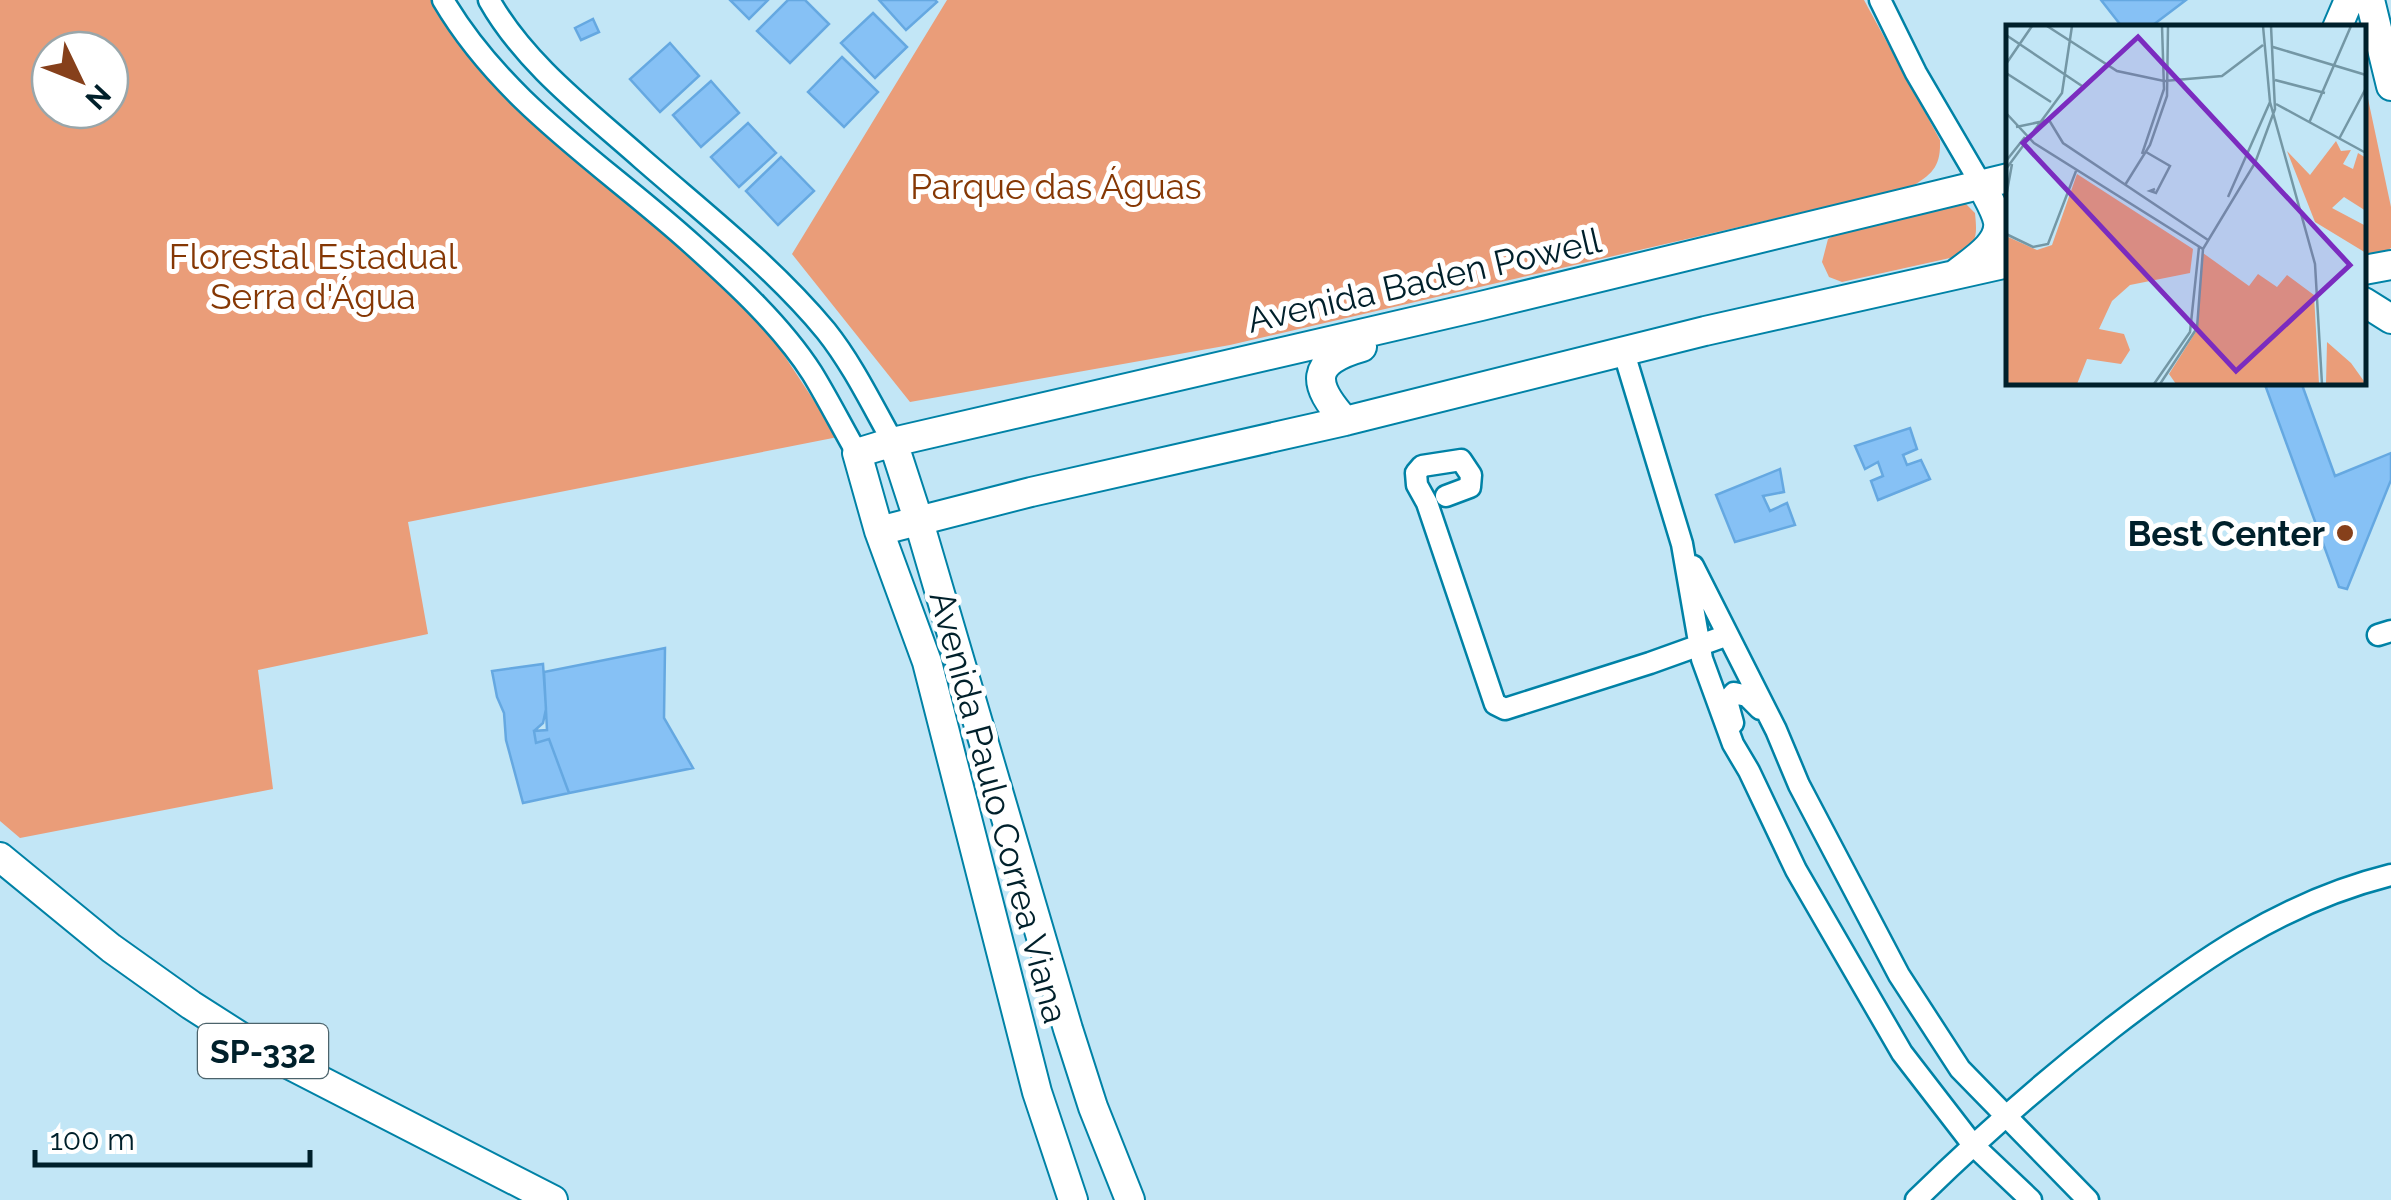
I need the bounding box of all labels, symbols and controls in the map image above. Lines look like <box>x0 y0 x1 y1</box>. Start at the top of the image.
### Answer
inset map <box>2006 25 2366 385</box>
north arrow <box>30 30 130 130</box>
text: N <box>79 78 117 116</box>
park label: Parque das Águas <box>910 166 1202 207</box>
street label: Avenida Baden Powell <box>1243 219 1605 341</box>
park label: Florestal Estadual Serra d'Água <box>169 236 458 317</box>
place label: Best Center <box>2128 513 2325 554</box>
marker: Best Center <box>2334 522 2356 544</box>
street label: Avenida Paulo Correa Viana <box>922 586 1076 1028</box>
road number: SP-332 <box>198 1024 328 1078</box>
scale bar <box>35 1105 310 1167</box>
text: 100 m <box>50 1122 135 1157</box>

